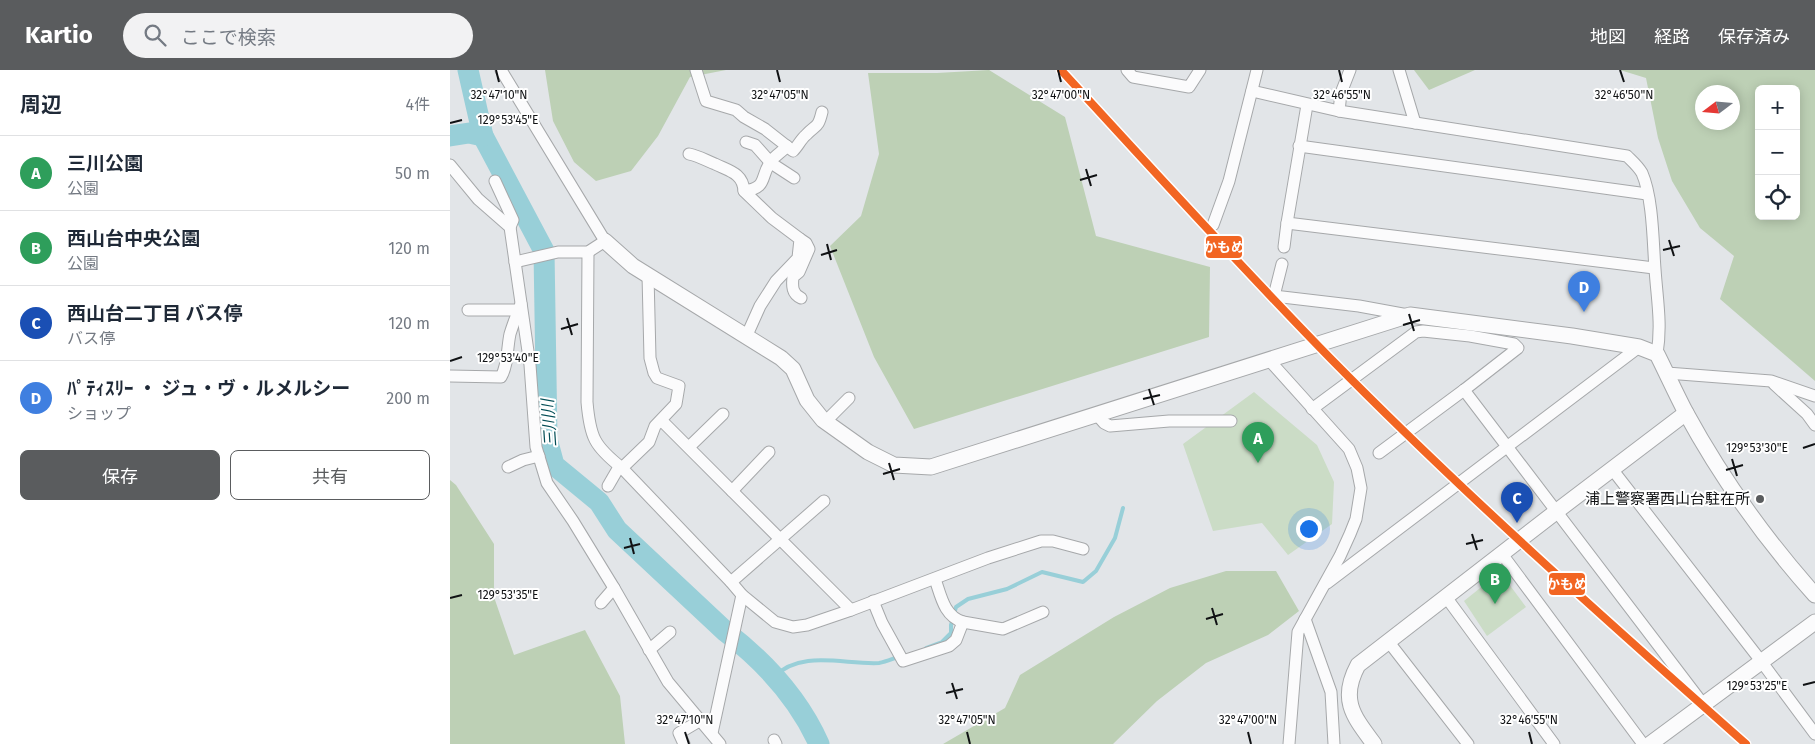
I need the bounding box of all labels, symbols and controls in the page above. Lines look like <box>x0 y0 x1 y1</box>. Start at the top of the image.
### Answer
search box <box>123 13 473 58</box>
text: Kartio <box>25 21 93 49</box>
icon: search <box>141 21 169 49</box>
text: ここで検索 <box>181 26 276 49</box>
text: 地図 <box>1590 26 1626 48</box>
text: 経路 <box>1654 26 1690 48</box>
text: 保存済み <box>1718 26 1790 48</box>
north arrow <box>1695 85 1740 130</box>
map controls <box>1755 85 1800 220</box>
button: + <box>1755 85 1800 130</box>
text: 32°47'10"N <box>470 88 528 102</box>
text: 32°47'05"N <box>751 88 809 102</box>
text: 32°47'00"N <box>1032 88 1090 102</box>
text: 32°46'55"N <box>1313 88 1371 102</box>
text: 32°46'50"N <box>1595 88 1653 102</box>
text: 周辺 <box>20 92 62 118</box>
text: 4件 <box>405 95 430 114</box>
text: 129°53'45"E <box>478 113 538 127</box>
button: − <box>1755 130 1800 175</box>
text: 三川公園 <box>67 152 143 175</box>
text: A <box>31 164 41 183</box>
text: 50 m <box>395 164 430 183</box>
button: locate <box>1755 175 1800 220</box>
text: 公園 <box>67 179 99 198</box>
text: 西山台中央公園 <box>67 227 200 250</box>
line badge: かもめ <box>1205 235 1243 259</box>
text: B <box>31 239 41 258</box>
text: 120 m <box>388 239 430 258</box>
text: かもめ <box>1203 239 1245 256</box>
text: 公園 <box>67 254 99 273</box>
pin: D <box>1568 271 1600 312</box>
text: 西山台二丁目 バス停 <box>67 302 243 325</box>
text: C <box>31 314 41 333</box>
text: 120 m <box>388 314 430 333</box>
text: バス停 <box>67 329 115 348</box>
text: 129°53'40"E <box>477 351 539 365</box>
text: ﾊﾟﾃｨｽﾘｰ ・ ジュ・ヴ・ルメルシー <box>67 377 350 400</box>
text: D <box>31 389 41 408</box>
text: 200 m <box>386 389 430 408</box>
water label: 三川川 <box>538 396 560 448</box>
text: ショップ <box>67 404 131 423</box>
pin: A <box>1242 422 1274 463</box>
text: 129°53'30"E <box>1726 441 1788 455</box>
button: 保存 <box>20 450 220 500</box>
button: 共有 <box>230 450 430 500</box>
pin: C <box>1501 482 1533 523</box>
place label: 浦上警察署西山台駐在所 <box>1585 490 1750 508</box>
marker: 浦上警察署西山台駐在所 <box>1754 493 1766 505</box>
your location <box>1296 516 1322 542</box>
pin: B <box>1479 563 1511 604</box>
line badge: かもめ <box>1548 572 1586 596</box>
text: かもめ <box>1546 576 1588 593</box>
text: 129°53'35"E <box>478 588 539 602</box>
text: 129°53'25"E <box>1727 679 1787 693</box>
text: 32°47'10"N <box>656 713 714 727</box>
text: 32°47'05"N <box>938 713 996 727</box>
text: 32°47'00"N <box>1219 713 1277 727</box>
text: 32°46'55"N <box>1500 713 1558 727</box>

